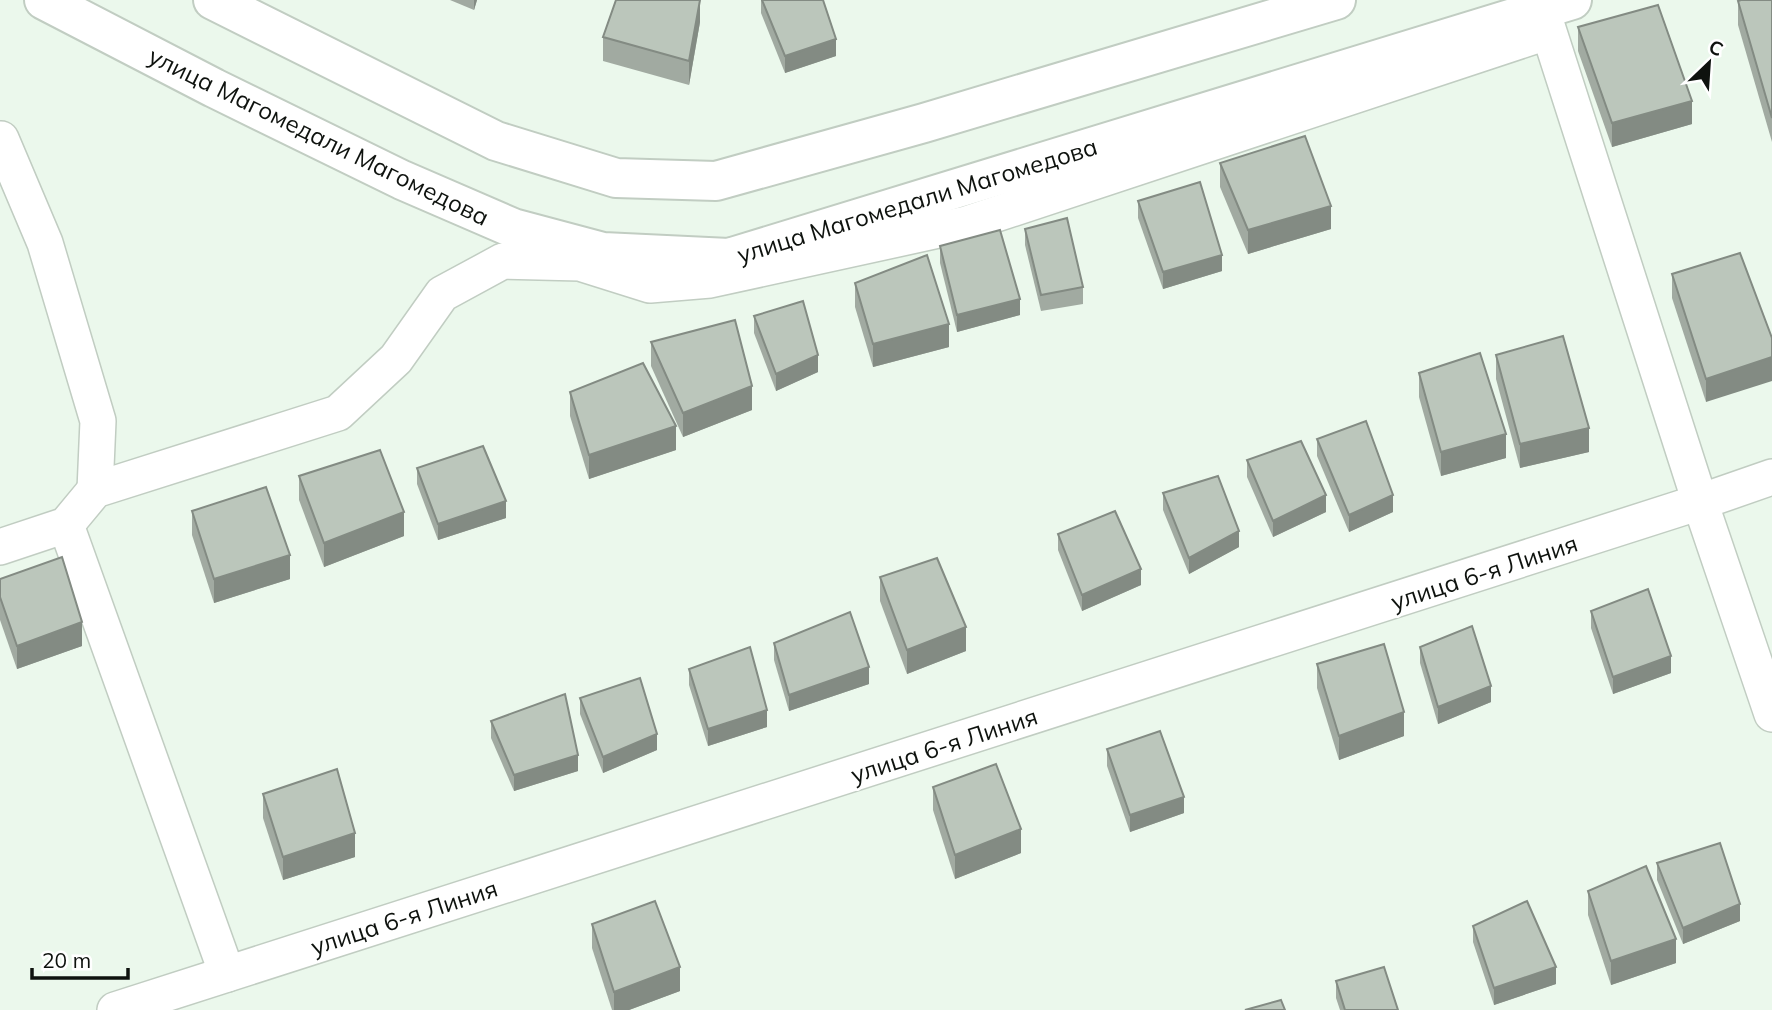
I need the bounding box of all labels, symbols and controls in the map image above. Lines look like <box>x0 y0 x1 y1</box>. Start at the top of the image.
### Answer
north arrow <box>1674 28 1744 98</box>
text: С <box>1705 34 1727 61</box>
street label: улица Магомедали Магомедова <box>144 40 494 232</box>
street label: улица Магомедали Магомедова <box>733 131 1101 269</box>
street label: улица 6-я Линия <box>1387 528 1581 616</box>
street label: улица 6-я Линия <box>847 701 1041 789</box>
street label: улица 6-я Линия <box>307 873 501 961</box>
scale bar <box>32 936 128 980</box>
text: 20 m <box>42 947 91 973</box>

